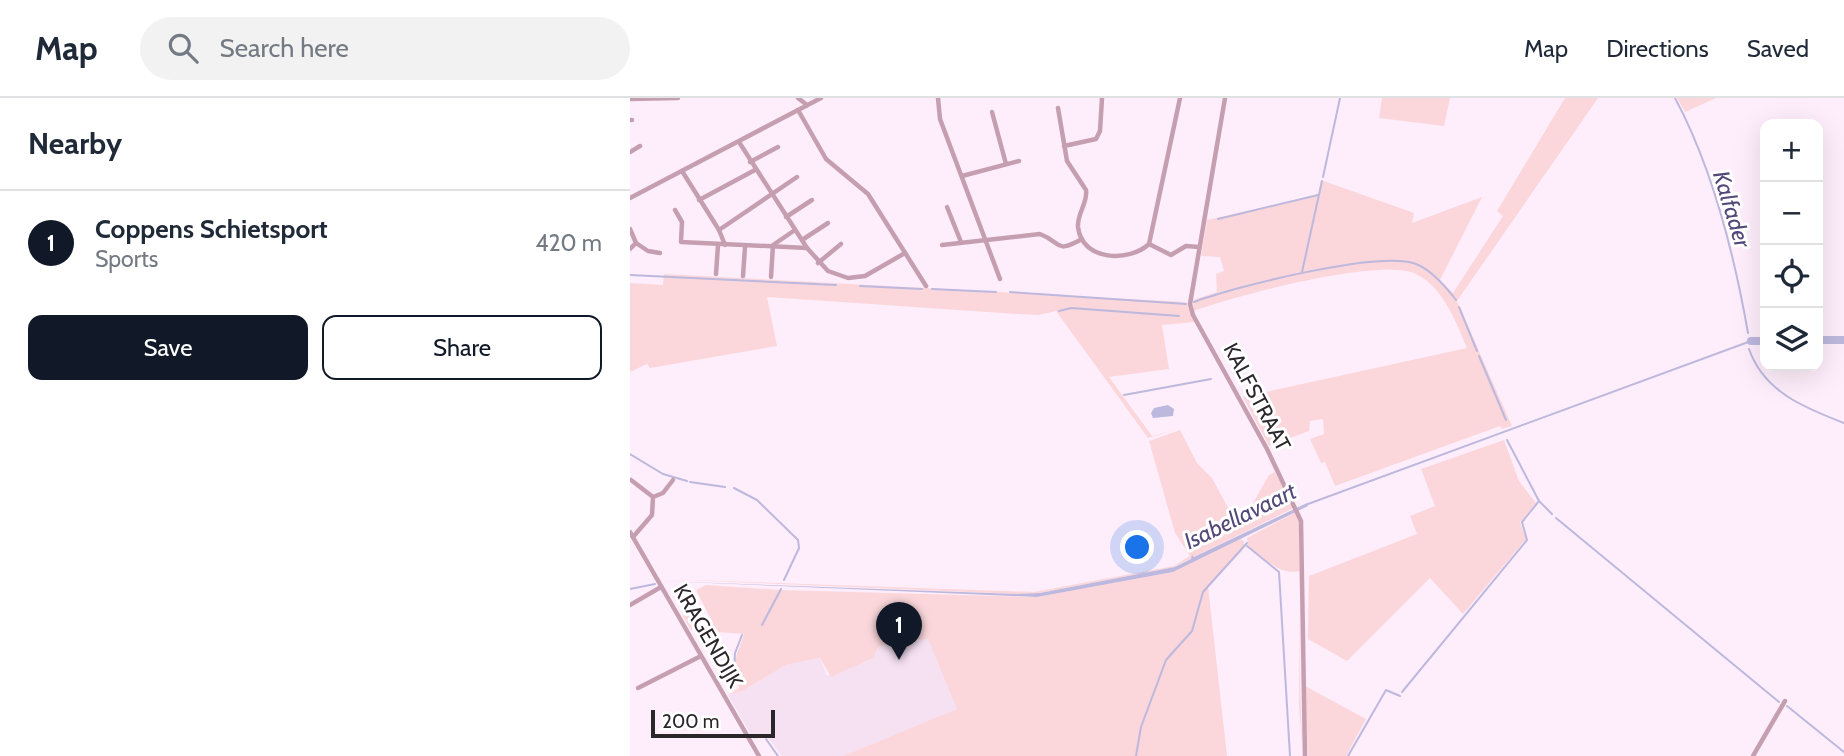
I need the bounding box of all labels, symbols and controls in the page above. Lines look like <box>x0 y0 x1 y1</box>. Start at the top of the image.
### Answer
search box <box>140 17 630 80</box>
text: Map <box>35 28 98 68</box>
icon: search <box>164 29 202 67</box>
text: Search here <box>220 32 349 64</box>
text: Map <box>1524 34 1568 63</box>
text: Directions <box>1606 34 1709 63</box>
text: Saved <box>1747 34 1809 63</box>
map controls <box>1760 119 1823 371</box>
button: + <box>1760 119 1823 182</box>
text: Nearby <box>28 125 122 162</box>
water label: Kalfader <box>1707 167 1757 252</box>
button: − <box>1760 182 1823 245</box>
text: Coppens Schietsport <box>95 213 328 245</box>
text: 1 <box>47 229 55 257</box>
text: 420 m <box>535 229 602 257</box>
text: Sports <box>95 245 158 273</box>
button: locate <box>1760 245 1823 308</box>
button: layers <box>1760 308 1823 371</box>
button: Save <box>28 315 308 380</box>
button: Share <box>322 315 602 380</box>
street label: KALFSTRAAT <box>1219 339 1296 455</box>
water label: Isabellavaart <box>1179 476 1302 555</box>
your location <box>1120 530 1154 564</box>
street label: KRAGENDIJK <box>669 579 748 692</box>
pin: 1 <box>876 602 922 660</box>
scale bar <box>651 707 775 739</box>
text: 200 m <box>662 710 719 733</box>

